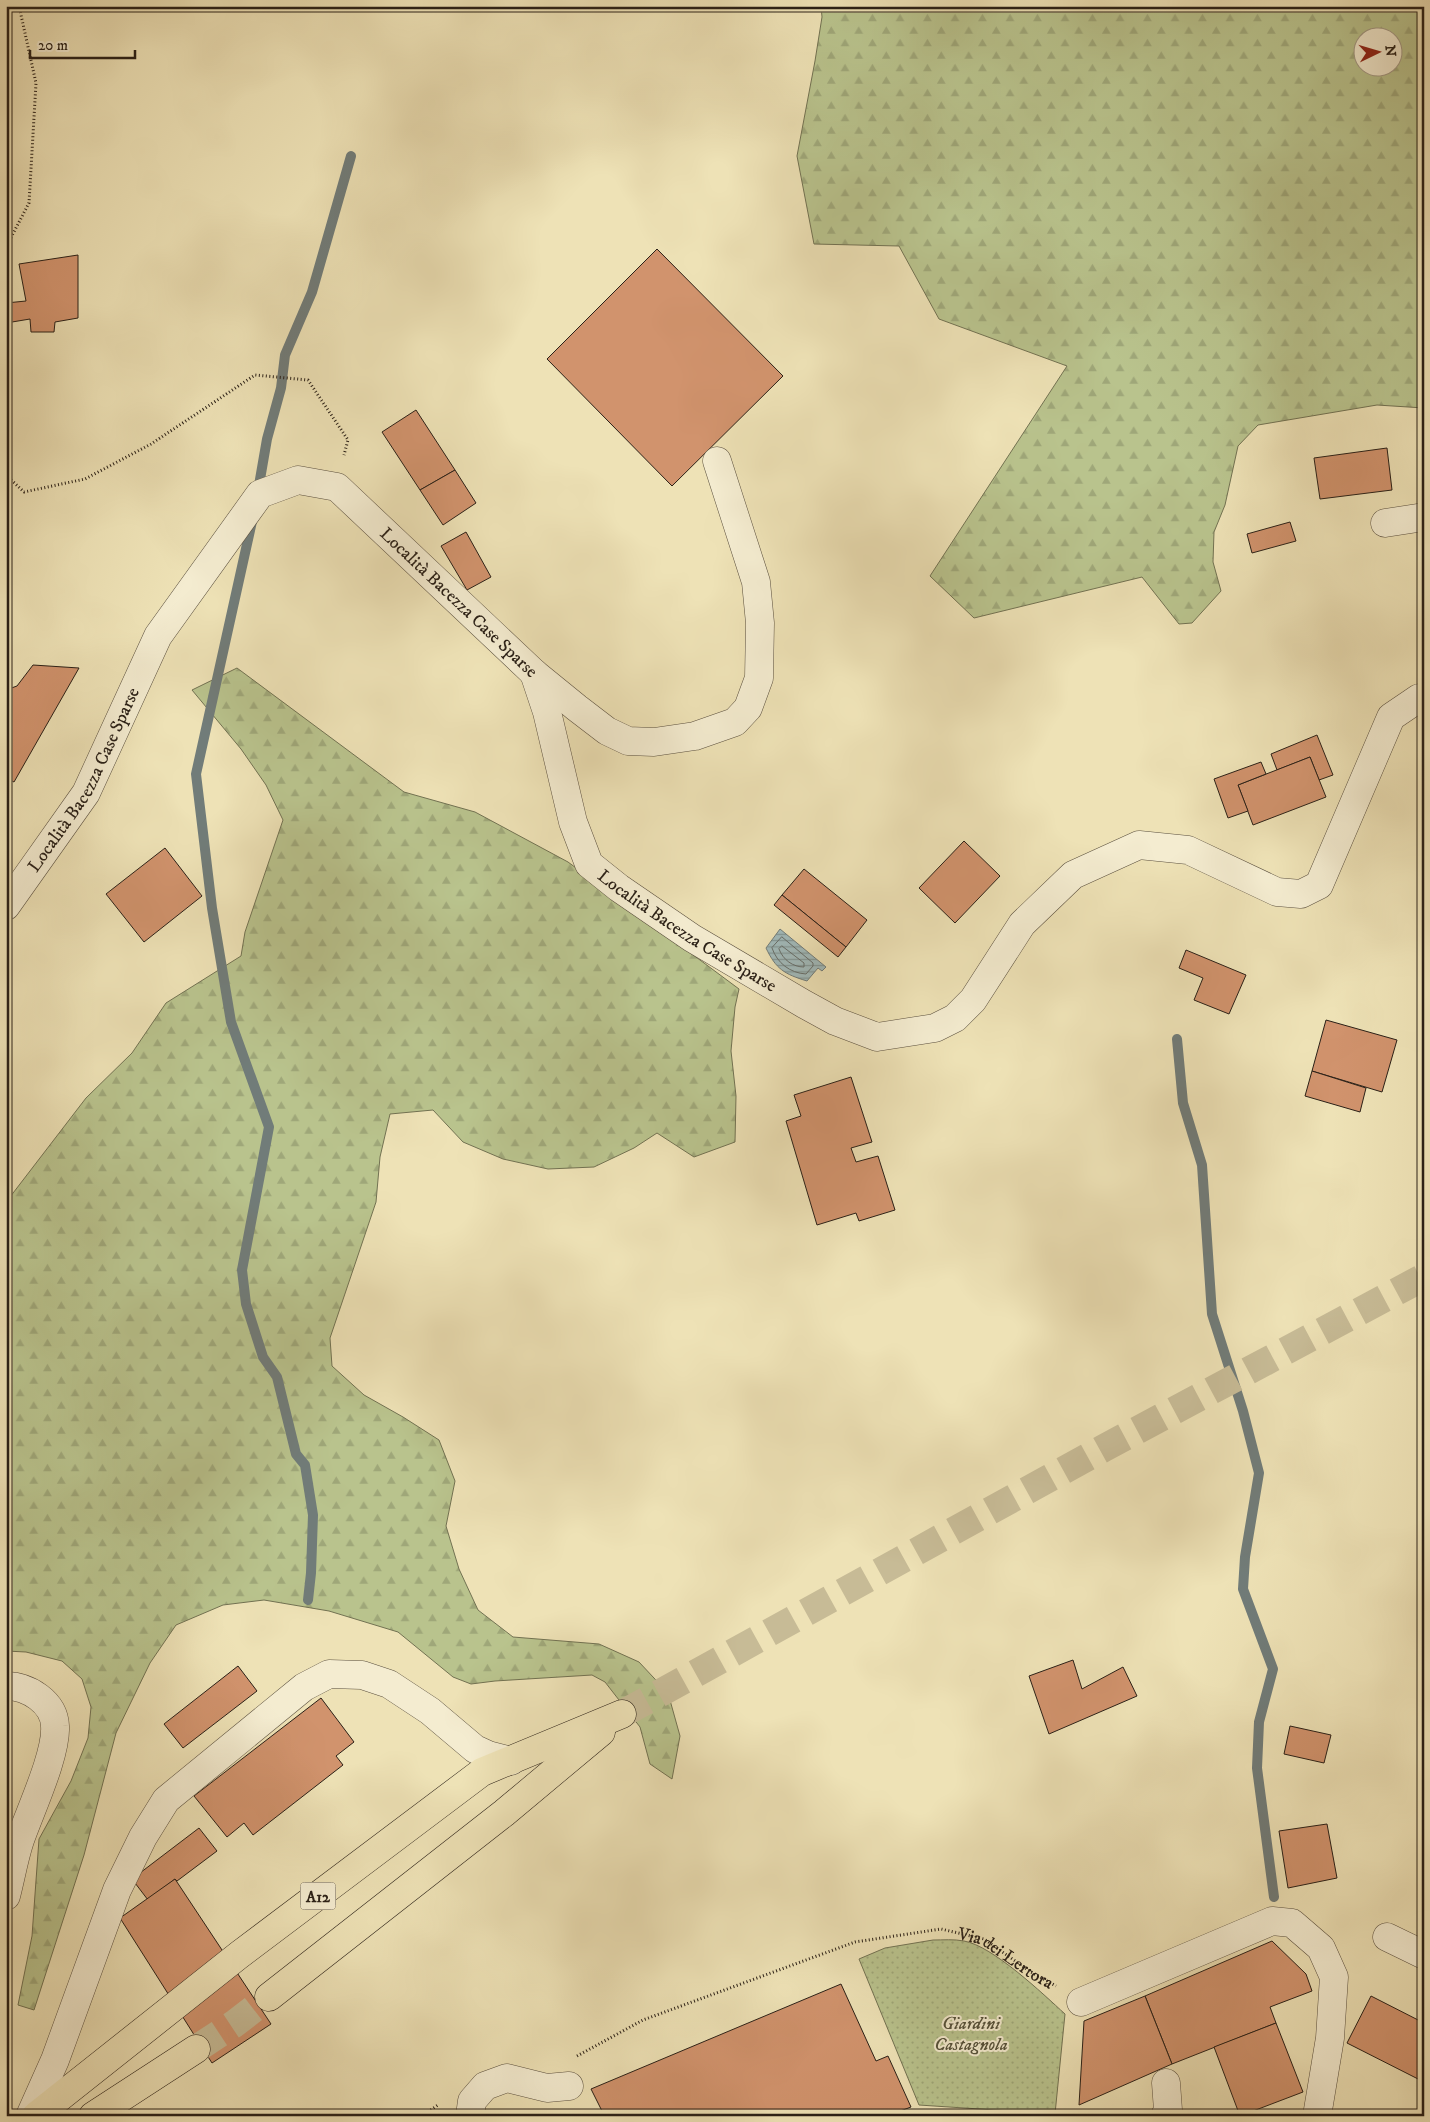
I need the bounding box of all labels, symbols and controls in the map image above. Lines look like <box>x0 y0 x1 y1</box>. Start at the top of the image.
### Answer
scale bar <box>30 28 135 60</box>
north arrow <box>1352 28 1402 78</box>
text: 20 m <box>38 36 68 55</box>
text: N <box>1380 44 1399 58</box>
street label: Località Bacezza Case Sparse <box>375 523 542 683</box>
street label: Località Bacezza Case Sparse <box>24 684 145 877</box>
street label: Località Bacezza Case Sparse <box>593 865 780 997</box>
road number: A12 <box>300 1882 336 1910</box>
street label: Via dei Lertora <box>955 1923 1058 1995</box>
park label: Giardini Castagnola <box>934 2013 1008 2056</box>

